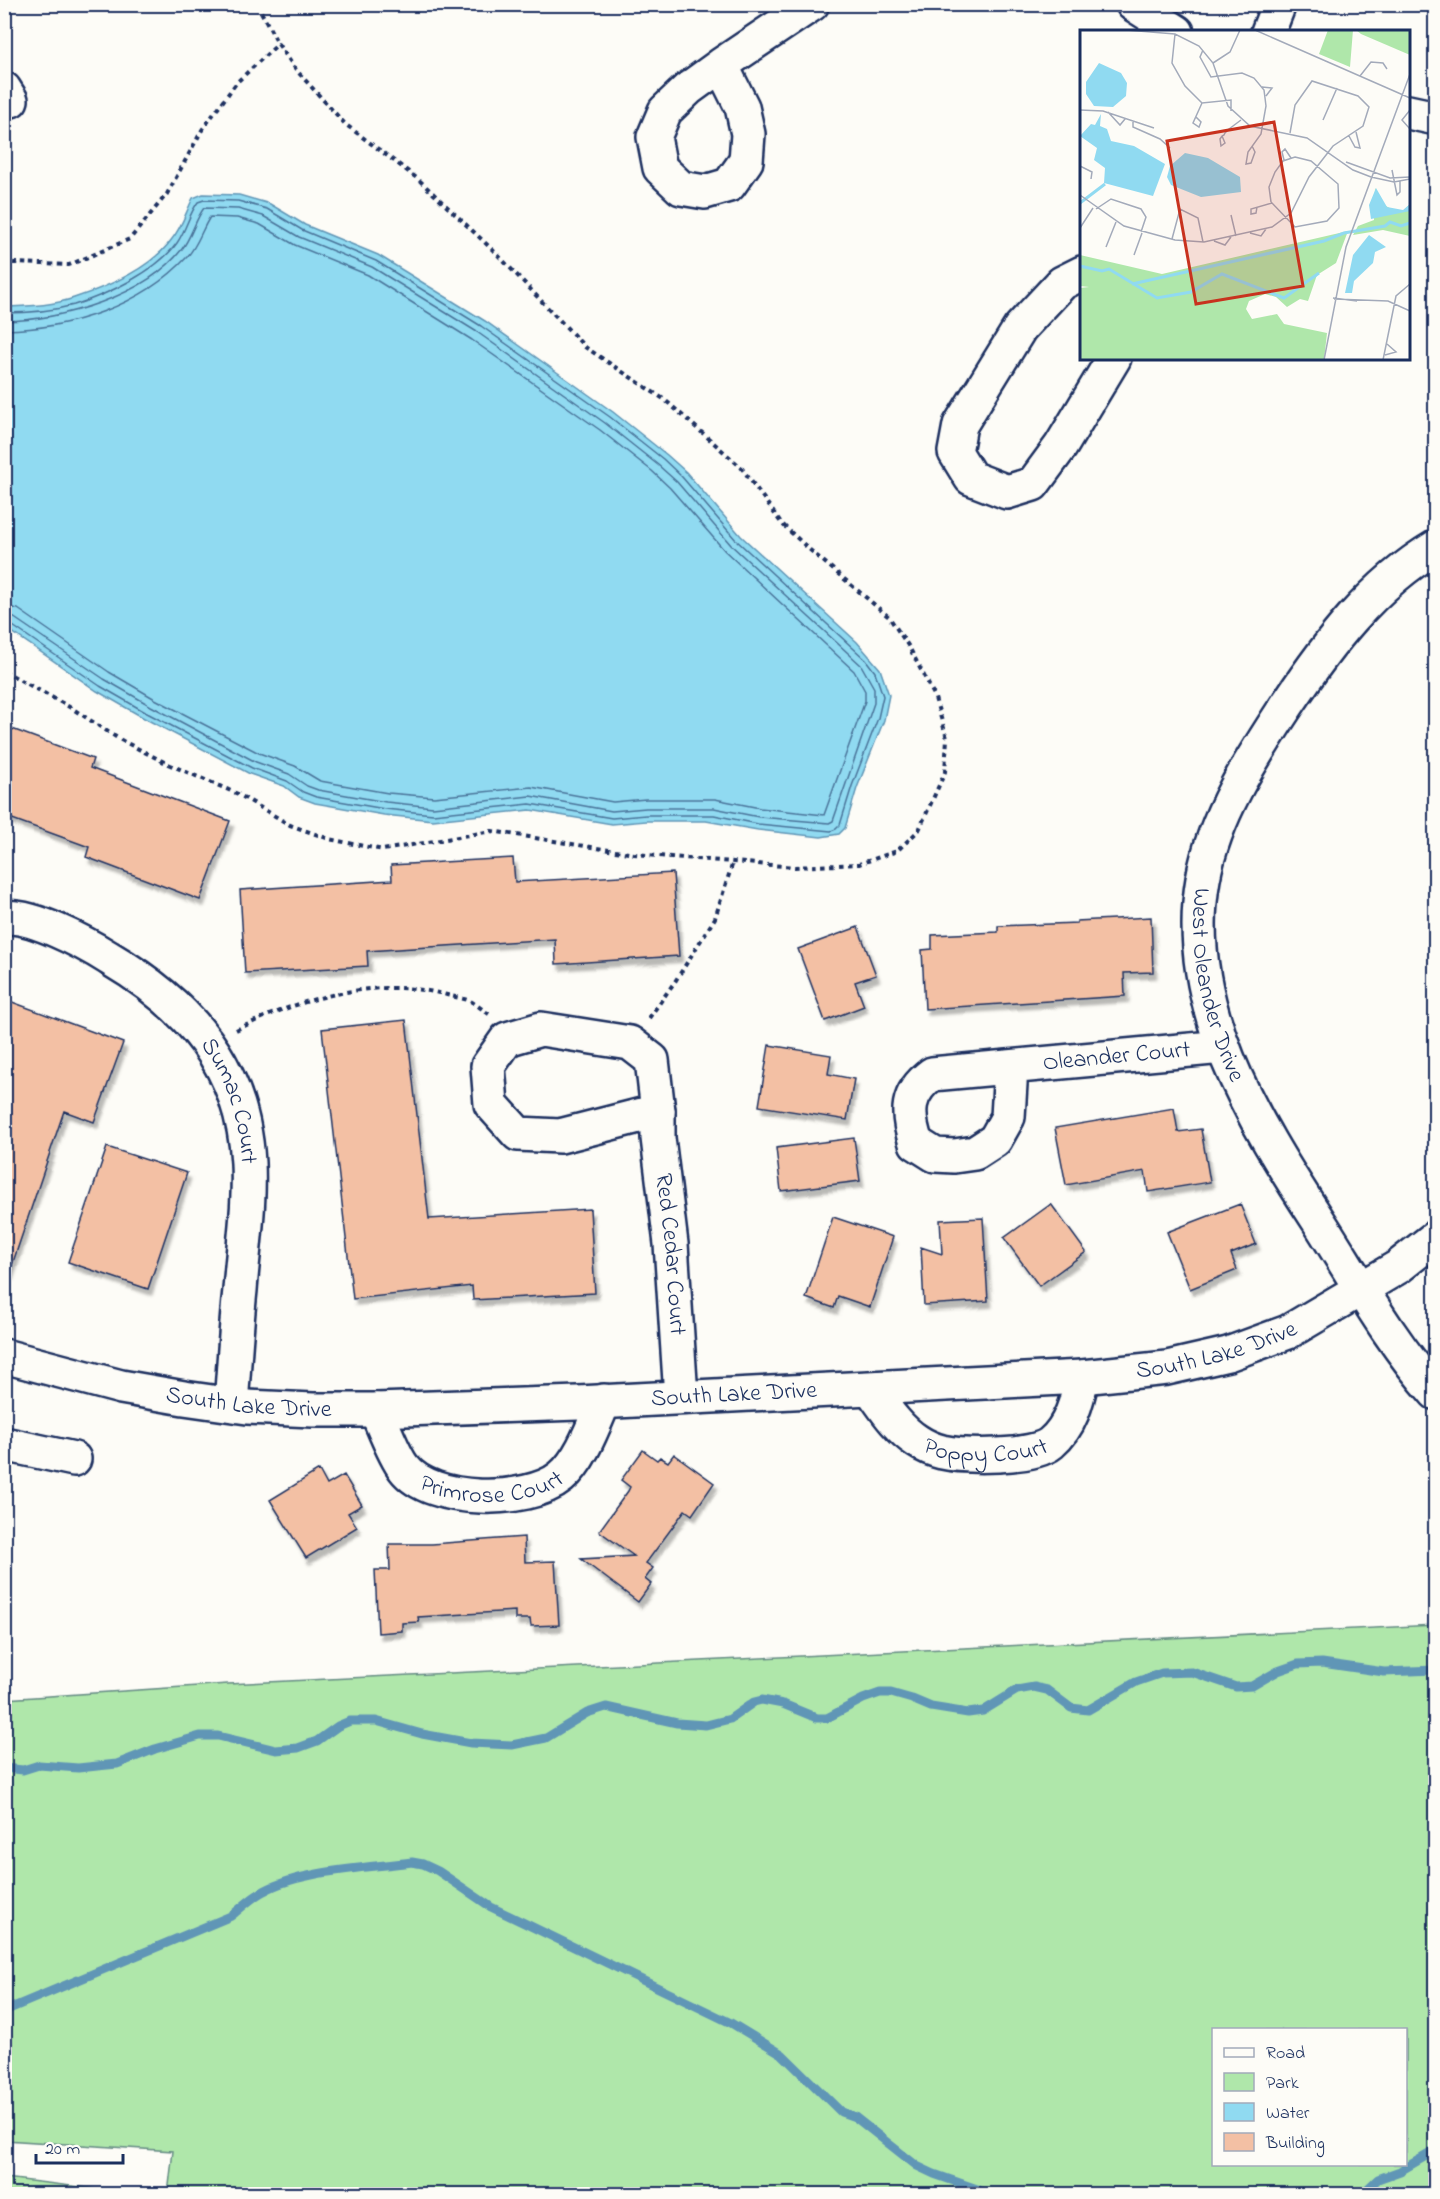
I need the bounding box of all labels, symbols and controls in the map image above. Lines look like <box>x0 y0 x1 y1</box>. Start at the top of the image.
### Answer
inset map <box>1080 30 1410 360</box>
street label: West Oleander Drive <box>1181 886 1253 1088</box>
street label: Sumac Court <box>191 1031 266 1165</box>
street label: Oleander Court <box>1041 1033 1192 1081</box>
street label: Red Cedar Court <box>645 1171 694 1336</box>
street label: South Lake Drive <box>1134 1312 1305 1389</box>
street label: South Lake Drive <box>650 1373 818 1417</box>
street label: South Lake Drive <box>163 1378 332 1428</box>
street label: Poppy Court <box>917 1429 1054 1474</box>
street label: Primrose Court <box>413 1462 572 1514</box>
legend <box>1212 2028 1407 2166</box>
text: Road <box>1266 2041 1305 2067</box>
text: Park <box>1266 2071 1299 2097</box>
text: Water <box>1266 2101 1310 2127</box>
scale bar <box>36 2127 123 2165</box>
text: Building <box>1265 2131 1325 2158</box>
text: 20 m <box>45 2137 80 2163</box>

